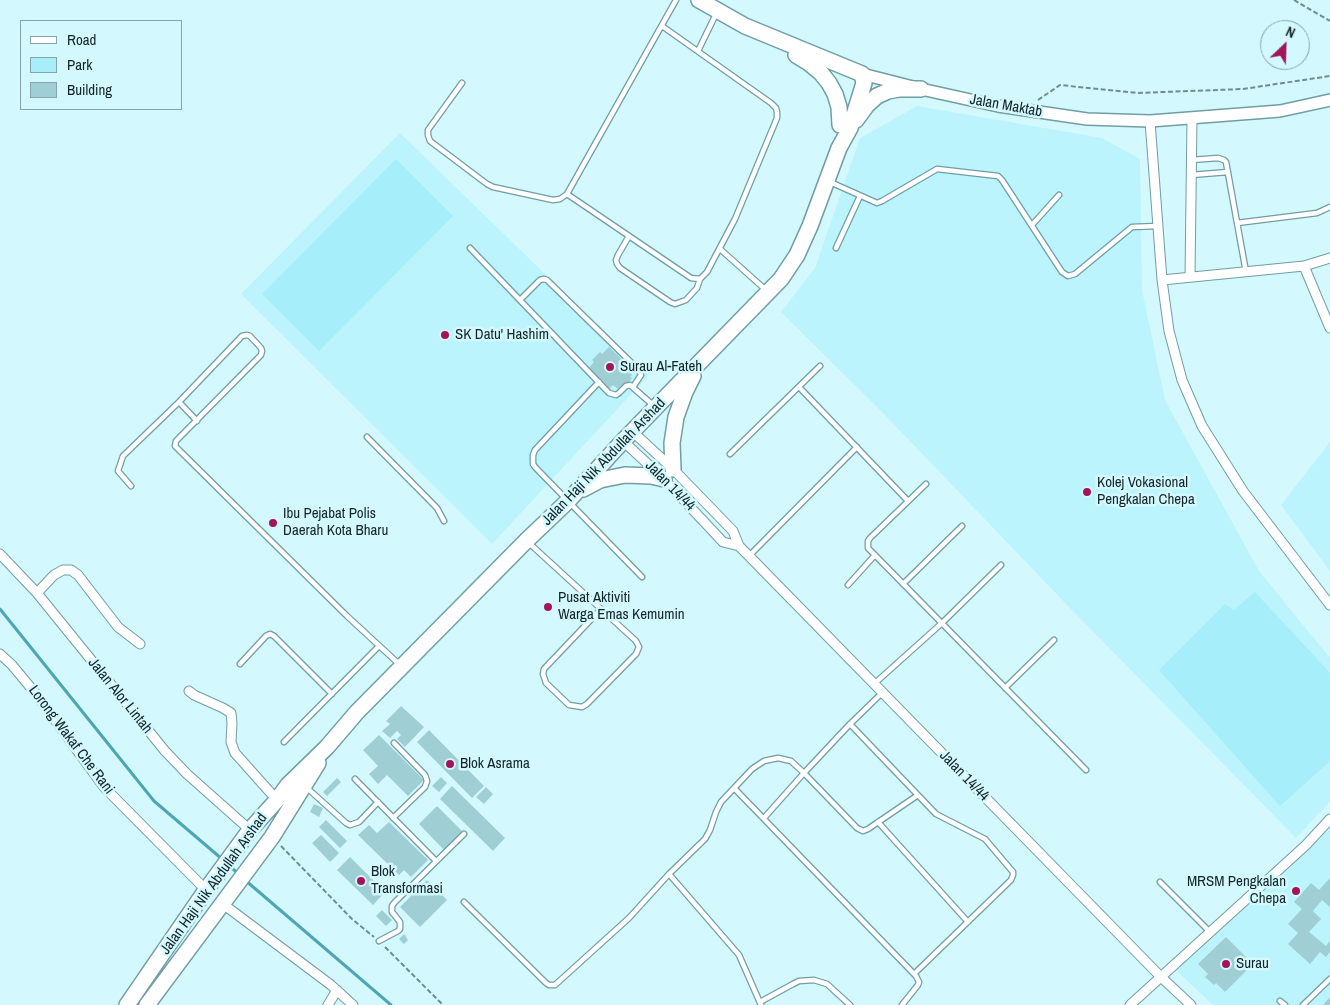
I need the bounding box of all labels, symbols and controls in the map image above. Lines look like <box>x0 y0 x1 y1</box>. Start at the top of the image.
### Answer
legend <box>20 20 182 110</box>
north arrow <box>1260 20 1310 70</box>
text: N <box>1283 22 1298 42</box>
text: Road <box>67 29 96 50</box>
text: Park <box>67 54 92 75</box>
text: Building <box>67 79 112 100</box>
street label: Jalan Maktab <box>968 91 1044 121</box>
place label: SK Datu' Hashim <box>455 326 549 344</box>
marker: SK Datu' Hashim <box>439 329 451 341</box>
place label: Surau Al-Fateh <box>620 358 702 376</box>
marker: Surau Al-Fateh <box>604 361 616 373</box>
street label: Jalan Haji Nik Abdullah Arshad <box>538 395 670 529</box>
street label: Jalan 14/44 <box>641 457 699 515</box>
place label: Kolej Vokasional Pengkalan Chepa <box>1097 474 1195 509</box>
marker: Kolej Vokasional Pengkalan Chepa <box>1081 486 1093 498</box>
place label: Ibu Pejabat Polis Daerah Kota Bharu <box>283 505 388 540</box>
marker: Ibu Pejabat Polis Daerah Kota Bharu <box>267 517 279 529</box>
place label: Pusat Aktiviti Warga Emas Kemumin <box>558 589 685 624</box>
marker: Pusat Aktiviti Warga Emas Kemumin <box>542 601 554 613</box>
street label: Jalan Alor Lintah <box>84 654 156 738</box>
street label: Lorong Wakaf Che Rani <box>24 682 118 798</box>
street label: Jalan 14/44 <box>935 747 993 805</box>
place label: Blok Asrama <box>460 755 530 773</box>
marker: Blok Asrama <box>444 758 456 770</box>
street label: Jalan Haji Nik Abdullah Arshad <box>157 810 271 958</box>
place label: Blok Transformasi <box>371 863 443 898</box>
place label: MRSM Pengkalan Chepa <box>1187 873 1286 908</box>
marker: Blok Transformasi <box>355 875 367 887</box>
marker: MRSM Pengkalan Chepa <box>1290 885 1302 897</box>
place label: Surau <box>1236 955 1269 973</box>
marker: Surau <box>1220 958 1232 970</box>

